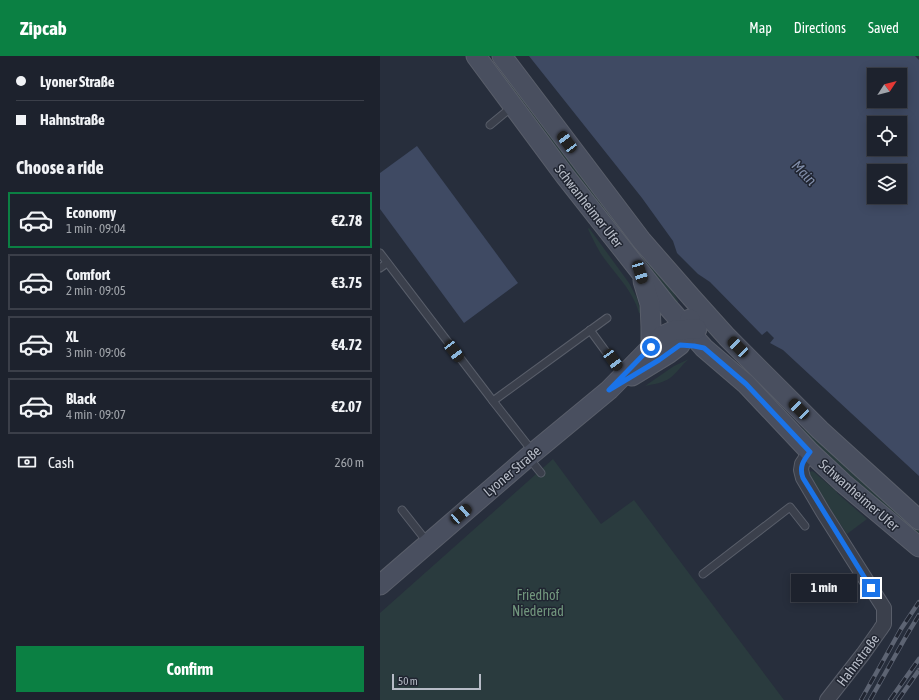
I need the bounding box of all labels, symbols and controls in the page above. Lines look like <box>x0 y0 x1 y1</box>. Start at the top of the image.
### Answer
text: Zipcab <box>20 17 67 39</box>
text: Map <box>749 20 772 36</box>
text: Directions <box>794 20 846 36</box>
text: Saved <box>868 20 899 36</box>
north arrow <box>867 68 907 108</box>
map controls <box>867 68 907 204</box>
text: Lyoner Straße <box>40 73 115 90</box>
text: Hahnstraße <box>40 111 105 128</box>
button: locate <box>867 116 907 156</box>
car <box>555 129 579 155</box>
text: Choose a ride <box>16 157 104 178</box>
water label: Main <box>789 157 820 189</box>
street label: Schwanheimer Ufer <box>552 161 627 251</box>
button: layers <box>867 164 907 204</box>
icon: car <box>18 202 54 238</box>
text: Economy <box>66 204 116 221</box>
text: €2.78 <box>331 212 362 229</box>
text: 1 min · 09:04 <box>66 221 126 236</box>
car <box>631 259 649 285</box>
icon: car <box>18 264 54 300</box>
text: Comfort <box>66 266 110 283</box>
text: €3.75 <box>331 274 362 291</box>
text: 2 min · 09:05 <box>66 283 126 298</box>
icon: car <box>18 326 54 362</box>
text: XL <box>66 328 79 345</box>
car <box>725 334 751 360</box>
text: €4.72 <box>331 336 362 353</box>
car <box>442 338 466 364</box>
route start <box>642 338 660 356</box>
text: 3 min · 09:06 <box>66 345 126 360</box>
car <box>601 347 625 373</box>
icon: car <box>18 388 54 424</box>
text: Black <box>66 390 96 407</box>
car <box>786 396 812 422</box>
text: €2.07 <box>331 398 362 415</box>
text: 4 min · 09:07 <box>66 407 126 422</box>
street label: Lyoner Straße <box>480 442 544 500</box>
icon: cash <box>16 451 38 473</box>
text: Cash <box>48 454 74 471</box>
text: 260 m <box>335 455 364 470</box>
street label: Schwanheimer Ufer <box>816 456 903 535</box>
car <box>448 502 474 526</box>
callout: 1 min <box>791 574 857 602</box>
route end <box>862 579 880 597</box>
text: 1 min <box>811 580 837 595</box>
park label: Friedhof Niederrad <box>512 587 564 619</box>
street label: Hahnstraße <box>833 631 883 689</box>
button: Confirm <box>16 646 364 692</box>
scale bar <box>392 672 481 691</box>
text: 50 m <box>398 675 418 687</box>

